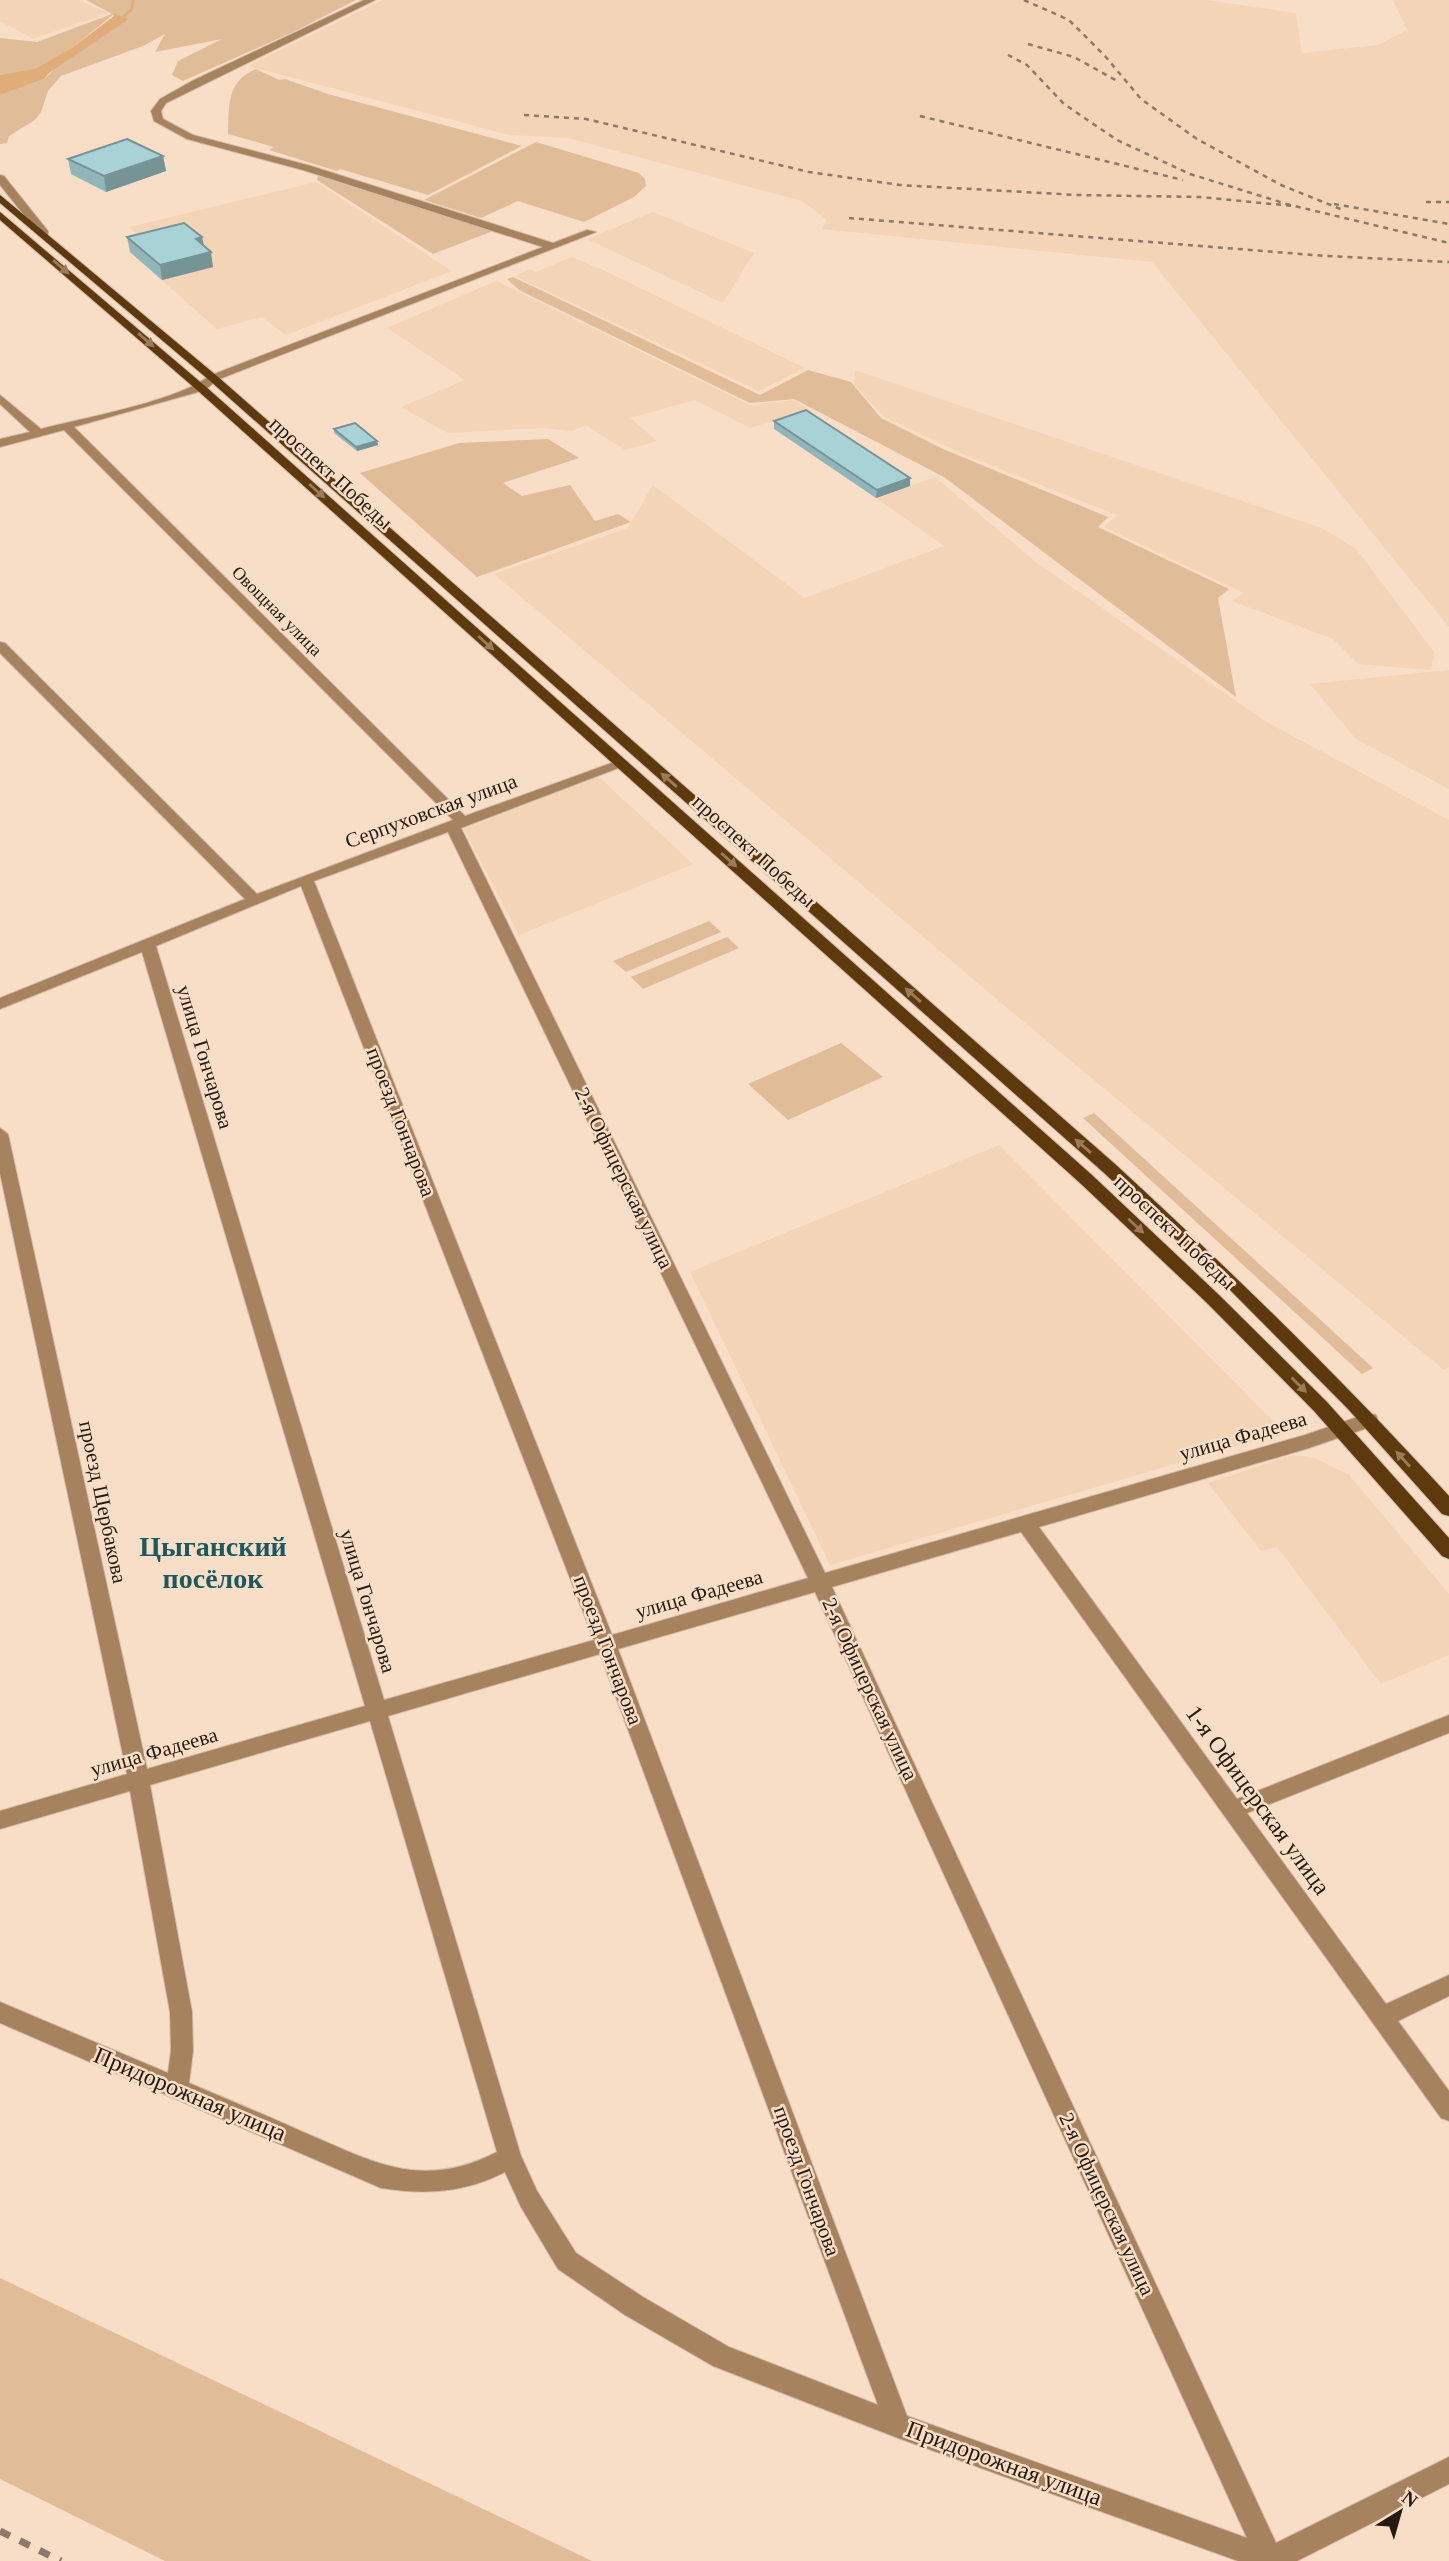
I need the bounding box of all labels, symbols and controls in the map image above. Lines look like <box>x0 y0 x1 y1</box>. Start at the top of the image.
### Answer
one-way arrow <box>53 259 70 274</box>
one-way arrow <box>138 332 155 347</box>
street label: проспект Победы <box>265 412 397 534</box>
one-way arrow <box>308 483 326 499</box>
street label: Овощная улица <box>228 562 326 660</box>
one-way arrow <box>477 635 495 651</box>
street label: Серпуховская улица <box>342 769 521 853</box>
one-way arrow <box>660 773 677 788</box>
street label: проспект Победы <box>688 790 820 912</box>
one-way arrow <box>720 852 738 868</box>
street label: улица Гончарова <box>172 982 238 1132</box>
one-way arrow <box>904 988 921 1003</box>
street label: проезд Гончарова <box>362 1044 441 1201</box>
street label: 2-я Офицерская улица <box>570 1083 679 1273</box>
one-way arrow <box>1074 1138 1092 1154</box>
street label: проспект Победы <box>1109 1170 1241 1294</box>
one-way arrow <box>1127 1217 1144 1233</box>
one-way arrow <box>1290 1376 1306 1393</box>
street label: улица Фадеева <box>1177 1406 1310 1466</box>
street label: проезд Щербакова <box>74 1419 132 1586</box>
one-way arrow <box>1395 1450 1411 1468</box>
street label: улица Гончарова <box>335 1526 401 1676</box>
district label: Цыганский посёлок <box>139 1531 287 1594</box>
street label: улица Фадеева <box>633 1564 766 1624</box>
street label: проезд Гончарова <box>569 1572 648 1729</box>
street label: 2-я Офицерская улица <box>817 1594 923 1785</box>
street label: 1-я Офицерская улица <box>1181 1700 1335 1900</box>
street label: улица Фадеева <box>88 1722 221 1782</box>
street label: Придорожная улица <box>90 2042 290 2146</box>
street label: проезд Гончарова <box>769 2103 845 2260</box>
street label: 2-я Офицерская улица <box>1054 2109 1160 2300</box>
street label: Придорожная улица <box>903 2416 1106 2511</box>
north arrow <box>1365 2477 1435 2547</box>
text: N <box>1398 2486 1422 2512</box>

